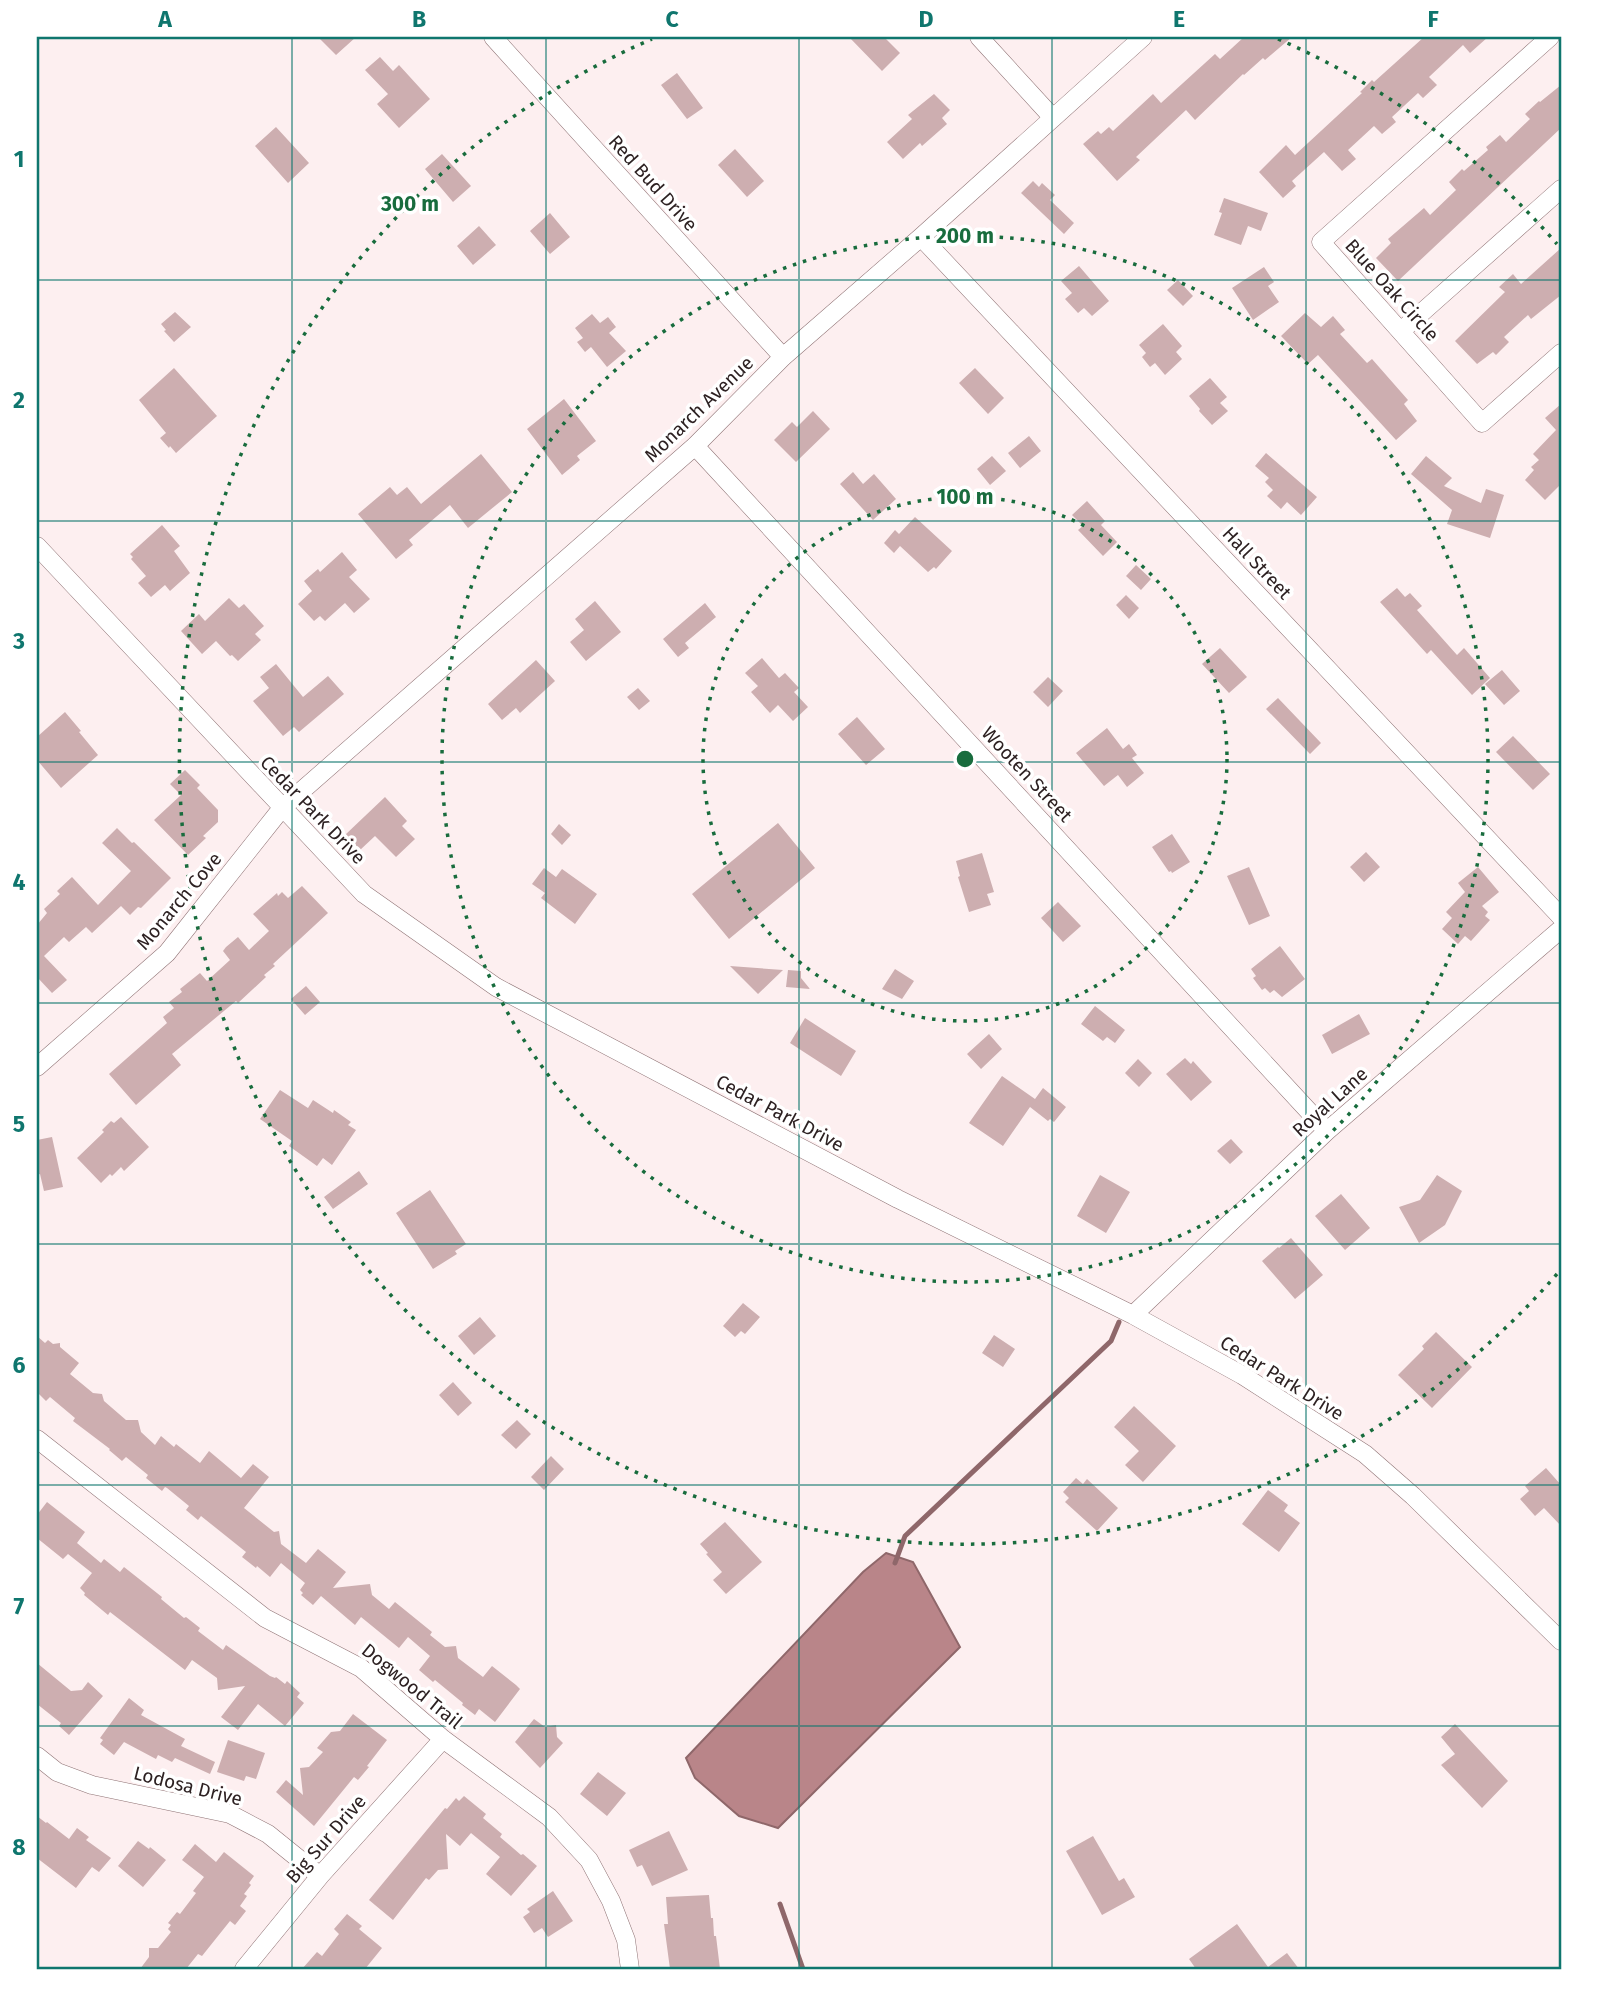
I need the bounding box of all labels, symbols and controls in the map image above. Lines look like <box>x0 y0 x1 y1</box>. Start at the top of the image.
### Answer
text: A <box>157 5 172 33</box>
text: B <box>412 5 426 33</box>
text: C <box>665 5 679 33</box>
text: D <box>919 5 934 33</box>
text: E <box>1173 5 1185 33</box>
text: F <box>1427 5 1439 33</box>
street label: Red Bud Drive <box>604 130 702 236</box>
text: 1 <box>14 145 24 173</box>
text: 300 m <box>380 191 439 217</box>
text: 200 m <box>936 223 994 249</box>
street label: Blue Oak Circle <box>1340 234 1444 346</box>
street label: Monarch Avenue <box>640 351 758 467</box>
text: 2 <box>13 386 25 414</box>
text: 100 m <box>936 484 994 510</box>
street label: Hall Street <box>1218 522 1296 604</box>
text: 3 <box>12 627 25 655</box>
street label: Wooten Street <box>977 721 1077 827</box>
centre of rings <box>953 747 977 771</box>
street label: Cedar Park Drive <box>256 751 370 869</box>
street label: Monarch Cove <box>132 848 226 954</box>
text: 4 <box>13 868 26 896</box>
street label: Royal Lane <box>1288 1062 1372 1142</box>
street label: Cedar Park Drive <box>712 1070 848 1156</box>
text: 5 <box>13 1110 25 1138</box>
street label: Cedar Park Drive <box>1216 1331 1348 1425</box>
text: 6 <box>13 1351 26 1379</box>
text: 7 <box>14 1592 25 1620</box>
street label: Dogwood Trail <box>357 1638 467 1734</box>
street label: Lodosa Drive <box>131 1761 245 1811</box>
street label: Big Sur Drive <box>281 1790 371 1888</box>
text: 8 <box>12 1833 26 1861</box>

